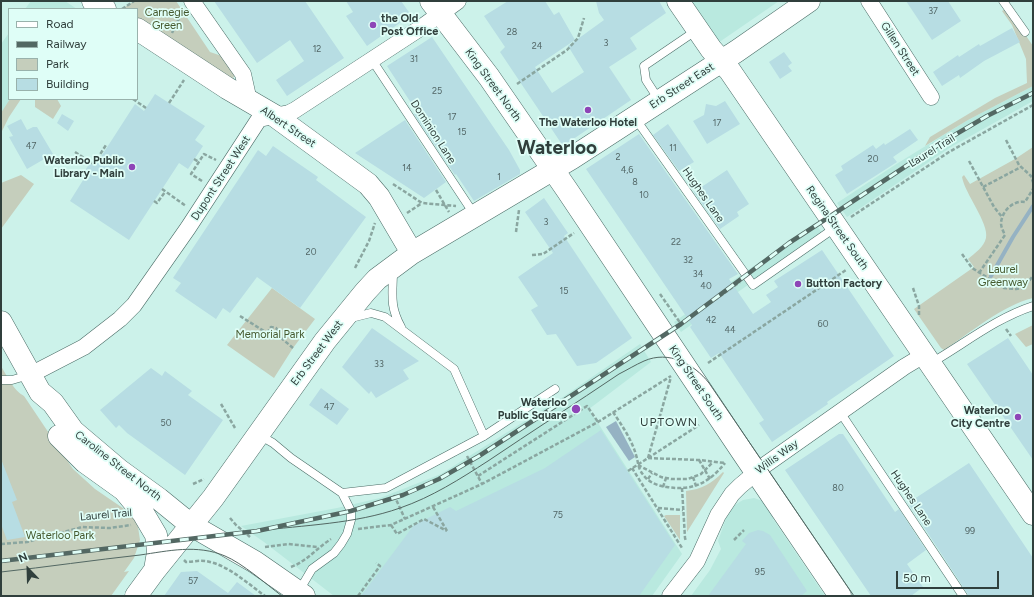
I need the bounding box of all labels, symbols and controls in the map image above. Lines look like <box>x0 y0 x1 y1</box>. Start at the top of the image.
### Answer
park label: Carnegie Green <box>145 6 189 32</box>
house number: 37 <box>928 6 938 16</box>
legend <box>8 8 138 100</box>
place label: the Old Post Office <box>381 12 438 38</box>
text: Road <box>46 17 74 31</box>
marker: the Old Post Office <box>368 20 378 30</box>
street label: Gillen Street <box>878 20 922 78</box>
house number: 28 <box>507 27 517 37</box>
text: Railway <box>46 37 87 51</box>
house number: 3 <box>604 38 608 48</box>
house number: 24 <box>532 41 542 51</box>
house number: 12 <box>313 44 321 54</box>
street label: King Street North <box>462 46 524 124</box>
house number: 31 <box>410 54 418 64</box>
text: Park <box>46 57 69 71</box>
street label: Erb Street East <box>647 60 717 112</box>
text: Building <box>46 77 89 91</box>
house number: 25 <box>432 86 442 96</box>
street label: Dominion Lane <box>408 98 458 166</box>
street label: Albert Street <box>258 104 318 150</box>
marker: The Waterloo Hotel <box>583 105 593 115</box>
house number: 17 <box>448 112 456 122</box>
place label: The Waterloo Hotel <box>539 116 637 130</box>
house number: 17 <box>713 118 721 128</box>
house number: 15 <box>458 127 466 137</box>
street label: Laurel Trail <box>906 132 958 170</box>
street label: Dupont Street West <box>189 133 253 223</box>
district label: Waterloo <box>517 137 597 159</box>
house number: 47 <box>26 141 36 151</box>
house number: 11 <box>669 143 677 153</box>
house number: 2 <box>615 152 621 162</box>
place label: Waterloo Public Library - Main <box>44 154 124 180</box>
house number: 20 <box>868 154 878 164</box>
marker: Waterloo Public Library - Main <box>127 162 137 172</box>
house number: 14 <box>402 163 412 173</box>
house number: 4,6 <box>621 165 633 175</box>
street label: Hughes Lane <box>679 165 727 225</box>
house number: 1 <box>497 172 501 182</box>
house number: 8 <box>632 177 638 187</box>
street label: Regina Street South <box>803 183 871 273</box>
house number: 10 <box>639 190 649 200</box>
house number: 3 <box>544 217 548 227</box>
house number: 22 <box>671 237 681 247</box>
house number: 20 <box>306 247 316 257</box>
house number: 32 <box>683 255 693 265</box>
park label: Laurel Greenway <box>978 263 1028 289</box>
house number: 34 <box>693 269 703 279</box>
place label: Button Factory <box>806 277 882 291</box>
marker: Button Factory <box>793 279 803 289</box>
house number: 40 <box>700 281 712 291</box>
house number: 15 <box>560 286 568 296</box>
house number: 42 <box>706 315 716 325</box>
street label: Erb Street West <box>288 318 346 388</box>
house number: 60 <box>818 319 828 329</box>
house number: 44 <box>724 325 736 335</box>
park label: Memorial Park <box>236 328 304 342</box>
street label: King Street South <box>666 343 726 423</box>
house number: 33 <box>374 359 384 369</box>
place label: Waterloo Public Square <box>498 396 567 422</box>
house number: 47 <box>324 402 334 412</box>
marker: Waterloo Public Square <box>570 403 582 415</box>
place label: Waterloo City Centre <box>951 404 1010 430</box>
marker: Waterloo City Centre <box>1013 412 1023 422</box>
district label: UPTOWN <box>640 415 698 429</box>
house number: 50 <box>161 418 171 428</box>
street label: Caroline Street North <box>72 428 164 504</box>
street label: Willis Way <box>753 437 801 477</box>
street label: Hughes Lane <box>888 468 934 528</box>
house number: 80 <box>832 483 844 493</box>
street label: Laurel Trail <box>79 506 133 524</box>
house number: 75 <box>553 510 563 520</box>
house number: 99 <box>965 526 975 536</box>
park label: Waterloo Park <box>26 529 94 543</box>
north arrow <box>8 549 48 589</box>
text: N <box>17 550 30 565</box>
scale bar <box>898 563 1001 589</box>
house number: 95 <box>755 567 765 577</box>
text: 50 m <box>903 571 931 585</box>
house number: 57 <box>188 576 198 586</box>

